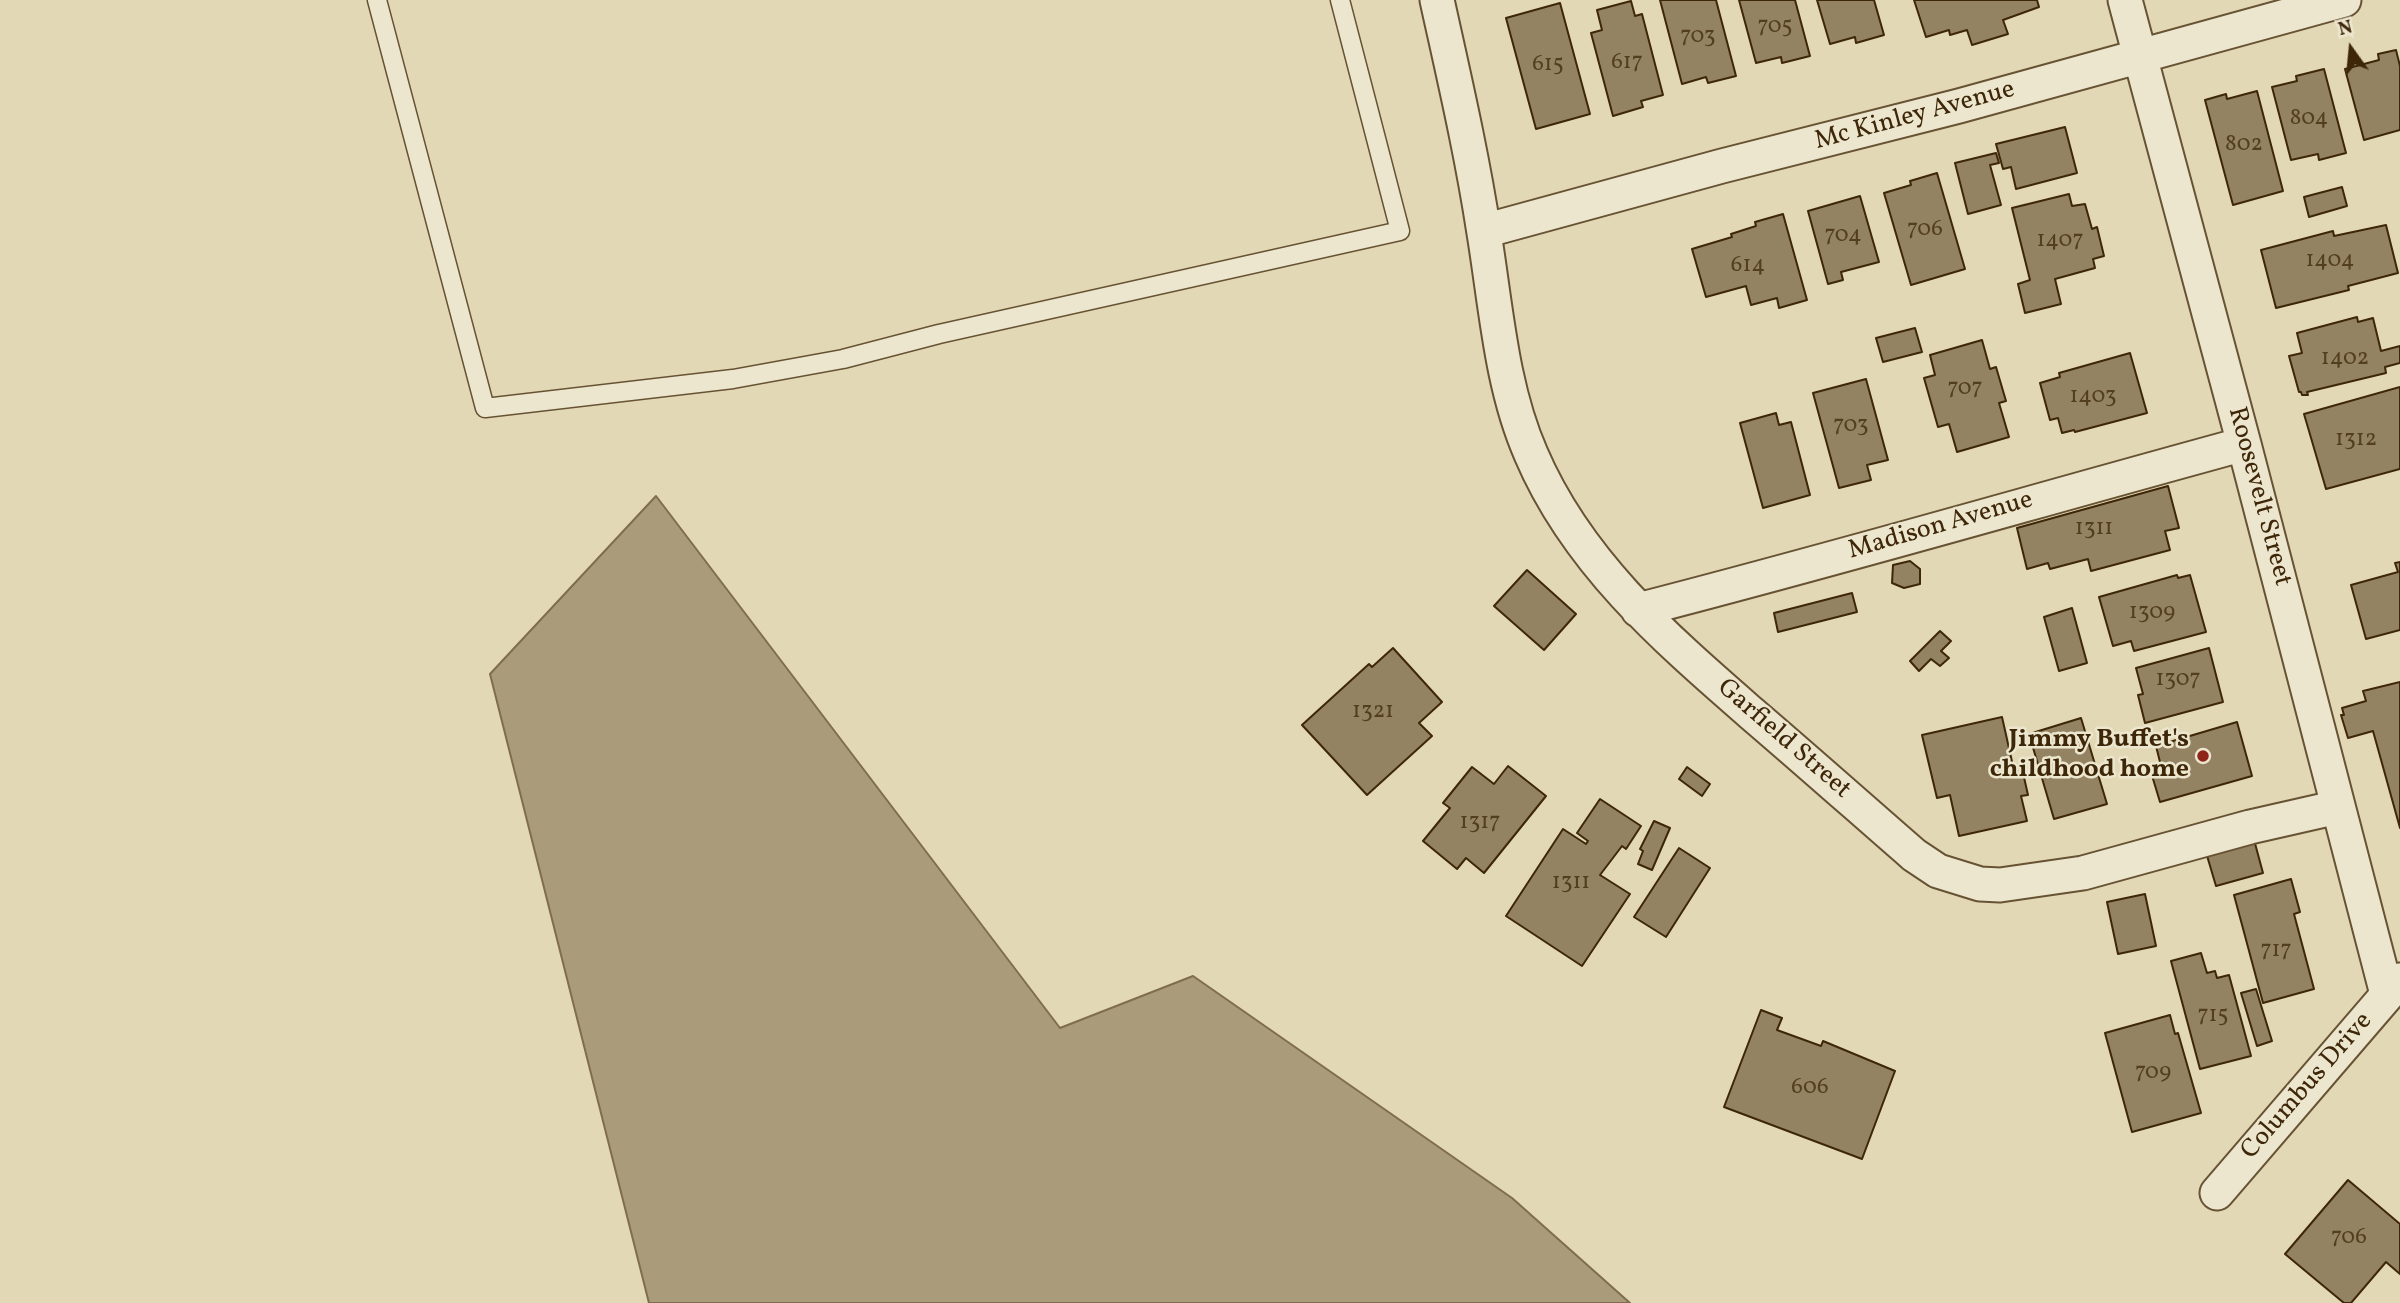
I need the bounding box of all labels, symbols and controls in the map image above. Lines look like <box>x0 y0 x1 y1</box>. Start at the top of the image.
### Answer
house number: 705 <box>1758 14 1792 42</box>
north arrow <box>2316 14 2386 84</box>
text: N <box>2336 14 2356 43</box>
house number: 703 <box>1680 24 1716 52</box>
house number: 617 <box>1611 50 1643 78</box>
house number: 615 <box>1532 52 1564 80</box>
street label: Mc Kinley Avenue <box>1812 75 2018 159</box>
house number: 804 <box>2290 106 2328 134</box>
house number: 802 <box>2225 132 2263 160</box>
house number: 706 <box>1907 217 1943 245</box>
house number: 704 <box>1824 223 1862 251</box>
house number: 1407 <box>2036 228 2084 256</box>
house number: 1404 <box>2305 248 2355 276</box>
house number: 614 <box>1731 253 1765 281</box>
house number: 1402 <box>2321 346 2369 374</box>
house number: 707 <box>1947 376 1983 404</box>
house number: 1403 <box>2069 384 2117 412</box>
street label: Roosevelt Street <box>2219 404 2297 590</box>
house number: 703 <box>1833 413 1869 441</box>
house number: 1312 <box>2335 427 2377 455</box>
street label: Madison Avenue <box>1845 486 2037 568</box>
house number: 1311 <box>2075 516 2113 544</box>
house number: 1309 <box>2129 600 2175 628</box>
house number: 1307 <box>2155 667 2201 695</box>
street label: Garfield Street <box>1710 673 1856 807</box>
house number: 1321 <box>1352 699 1394 727</box>
place label: Jimmy Buffet's childhood home <box>1990 725 2189 786</box>
marker: Jimmy Buffet's childhood home <box>2195 748 2211 764</box>
house number: 1317 <box>1460 810 1500 838</box>
house number: 1311 <box>1552 870 1590 898</box>
house number: 717 <box>2260 938 2292 966</box>
house number: 715 <box>2197 1003 2229 1031</box>
street label: Columbus Drive <box>2236 1007 2380 1167</box>
house number: 709 <box>2135 1060 2171 1088</box>
house number: 606 <box>1791 1075 1829 1103</box>
house number: 706 <box>2331 1225 2367 1253</box>

